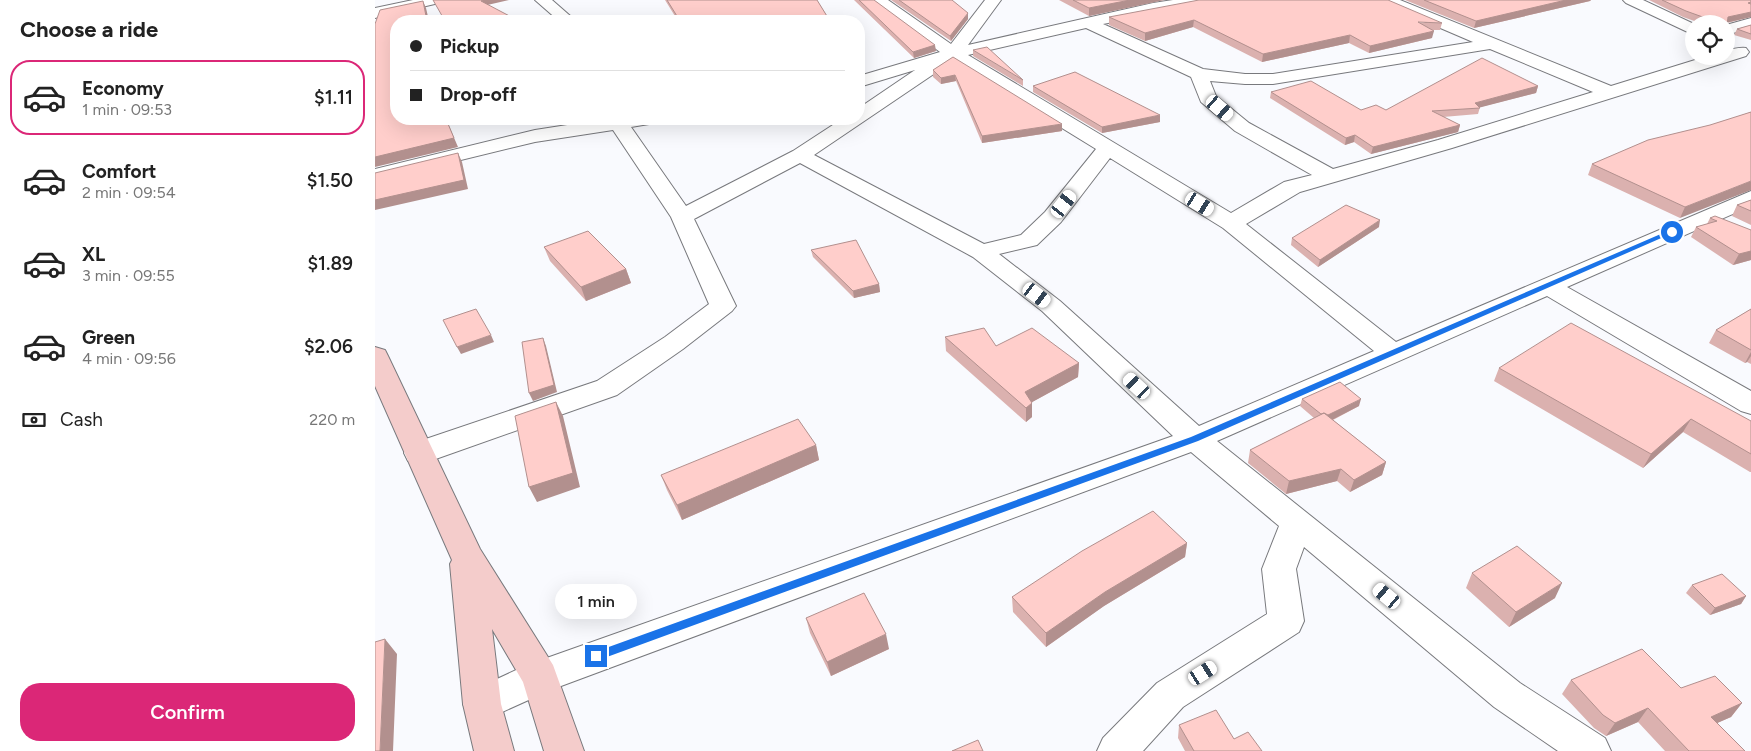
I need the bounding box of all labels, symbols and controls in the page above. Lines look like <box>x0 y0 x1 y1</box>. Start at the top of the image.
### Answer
map controls <box>1685 15 1735 65</box>
button: locate <box>1685 15 1735 65</box>
text: Choose a ride <box>20 16 158 43</box>
text: Pickup <box>440 35 499 58</box>
icon: car <box>22 75 67 120</box>
text: Economy <box>82 77 164 100</box>
text: Drop-off <box>440 83 517 106</box>
text: $1.11 <box>314 86 353 109</box>
car <box>1203 92 1236 124</box>
text: 1 min · 09:53 <box>82 100 172 119</box>
icon: car <box>22 158 67 203</box>
text: Comfort <box>82 160 157 183</box>
text: $1.50 <box>307 169 353 192</box>
text: 2 min · 09:54 <box>82 183 176 202</box>
car <box>1048 188 1079 220</box>
car <box>1183 190 1216 218</box>
route start <box>1661 221 1683 243</box>
icon: car <box>22 241 67 286</box>
text: XL <box>82 243 105 266</box>
text: $1.89 <box>307 252 353 275</box>
text: 3 min · 09:55 <box>82 266 175 285</box>
car <box>1020 280 1053 310</box>
icon: car <box>22 324 67 369</box>
text: Green <box>82 326 135 349</box>
text: $2.06 <box>304 335 353 358</box>
text: 4 min · 09:56 <box>82 349 176 368</box>
car <box>1120 370 1153 402</box>
icon: cash <box>20 406 48 434</box>
text: Cash <box>60 408 103 431</box>
text: 220 m <box>309 410 355 429</box>
car <box>1370 581 1403 611</box>
callout: 1 min <box>555 584 637 618</box>
text: 1 min <box>577 592 615 611</box>
route end <box>585 645 607 667</box>
car <box>1186 659 1219 687</box>
button: Confirm <box>20 683 355 741</box>

